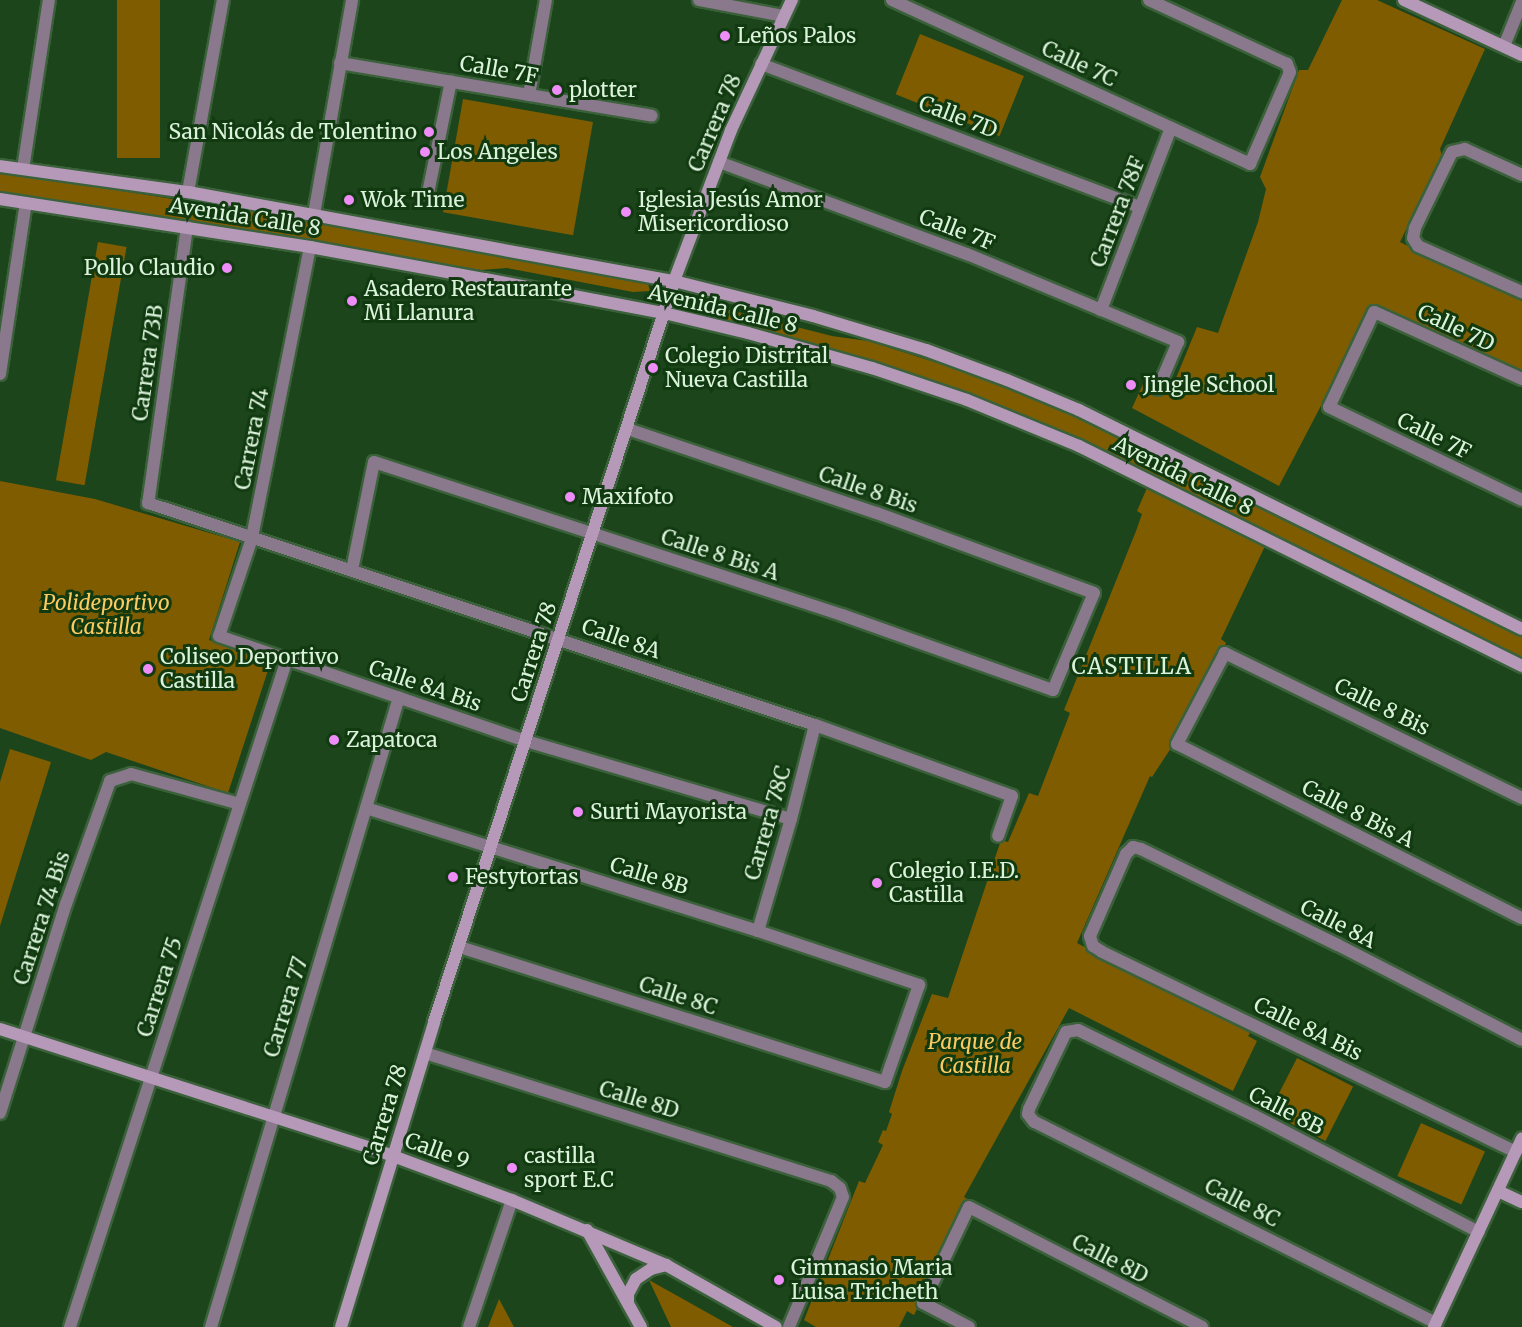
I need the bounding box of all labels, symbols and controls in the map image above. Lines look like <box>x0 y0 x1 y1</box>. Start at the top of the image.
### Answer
place label: Leños Palos <box>737 23 856 49</box>
marker: Leños Palos <box>718 29 732 43</box>
street label: Calle 7C <box>1038 36 1120 92</box>
street label: Calle 7F <box>458 51 540 89</box>
street label: Carrera 78 <box>683 70 747 176</box>
place label: plotter <box>569 77 637 103</box>
marker: plotter <box>550 83 564 97</box>
street label: Calle 7D <box>915 91 1001 143</box>
place label: San Nicolás de Tolentino <box>169 119 417 145</box>
marker: San Nicolás de Tolentino <box>422 125 436 139</box>
place label: Los Angeles <box>437 139 558 165</box>
marker: Los Angeles <box>418 145 432 159</box>
street label: Carrera 78F <box>1085 153 1151 271</box>
place label: Wok Time <box>361 187 465 213</box>
place label: Iglesia Jesús Amor Misericordioso <box>638 187 823 237</box>
street label: Avenida Calle 8 <box>168 193 322 241</box>
marker: Wok Time <box>342 193 356 207</box>
street label: Calle 7F <box>916 204 998 256</box>
marker: Iglesia Jesús Amor Misericordioso <box>619 205 633 219</box>
place label: Pollo Claudio <box>84 255 215 281</box>
marker: Pollo Claudio <box>220 261 234 275</box>
place label: Asadero Restaurante Mi Llanura <box>364 276 572 326</box>
street label: Avenida Calle 8 <box>646 280 800 338</box>
marker: Asadero Restaurante Mi Llanura <box>345 294 359 308</box>
street label: Calle 7D <box>1414 299 1498 357</box>
street label: Carrera 73B <box>127 303 169 423</box>
place label: Colegio Distrital Nueva Castilla <box>665 343 828 393</box>
marker: Colegio Distrital Nueva Castilla <box>646 361 660 375</box>
place label: Jingle School <box>1143 372 1274 398</box>
marker: Jingle School <box>1124 378 1138 392</box>
street label: Carrera 74 <box>230 386 274 492</box>
street label: Calle 7F <box>1393 407 1475 465</box>
street label: Avenida Calle 8 <box>1109 431 1257 521</box>
street label: Calle 8 Bis <box>815 461 921 519</box>
place label: Maxifoto <box>582 484 673 510</box>
marker: Maxifoto <box>563 490 577 504</box>
street label: Calle 8 Bis A <box>658 524 782 586</box>
park label: Polideportivo Castilla <box>42 590 170 640</box>
street label: Carrera 78 <box>506 599 562 705</box>
street label: Calle 8A <box>578 614 664 664</box>
place label: Coliseo Deportivo Castilla <box>160 644 339 694</box>
district label: CASTILLA <box>1071 654 1193 680</box>
street label: Calle 8A Bis <box>365 655 485 717</box>
marker: Coliseo Deportivo Castilla <box>141 662 155 676</box>
street label: Calle 8 Bis <box>1330 673 1434 741</box>
place label: Zapatoca <box>346 727 438 753</box>
marker: Zapatoca <box>327 733 341 747</box>
street label: Carrera 78C <box>740 763 796 883</box>
street label: Calle 8 Bis A <box>1298 775 1418 853</box>
place label: Surti Mayorista <box>590 799 747 825</box>
marker: Surti Mayorista <box>571 805 585 819</box>
street label: Carrera 74 Bis <box>9 848 75 988</box>
street label: Calle 8B <box>607 852 691 900</box>
place label: Colegio I.E.D. Castilla <box>889 858 1019 908</box>
place label: Festytortas <box>465 864 578 890</box>
marker: Festytortas <box>446 870 460 884</box>
marker: Colegio I.E.D. Castilla <box>870 876 884 890</box>
street label: Calle 8A <box>1296 894 1380 954</box>
street label: Carrera 75 <box>132 934 188 1040</box>
street label: Carrera 77 <box>259 954 313 1060</box>
street label: Calle 8C <box>636 972 720 1020</box>
street label: Calle 8A Bis <box>1250 992 1366 1066</box>
park label: Parque de Castilla <box>928 1029 1022 1079</box>
street label: Carrera 78 <box>358 1062 412 1168</box>
street label: Calle 8D <box>596 1076 682 1124</box>
street label: Calle 8B <box>1244 1082 1328 1140</box>
street label: Calle 9 <box>401 1128 473 1174</box>
place label: castilla sport E.C <box>524 1143 614 1193</box>
marker: castilla sport E.C <box>505 1161 519 1175</box>
street label: Calle 8C <box>1200 1173 1284 1233</box>
street label: Calle 8D <box>1068 1229 1152 1289</box>
place label: Gimnasio Maria Luisa Tricheth <box>791 1255 952 1305</box>
marker: Gimnasio Maria Luisa Tricheth <box>772 1273 786 1287</box>

